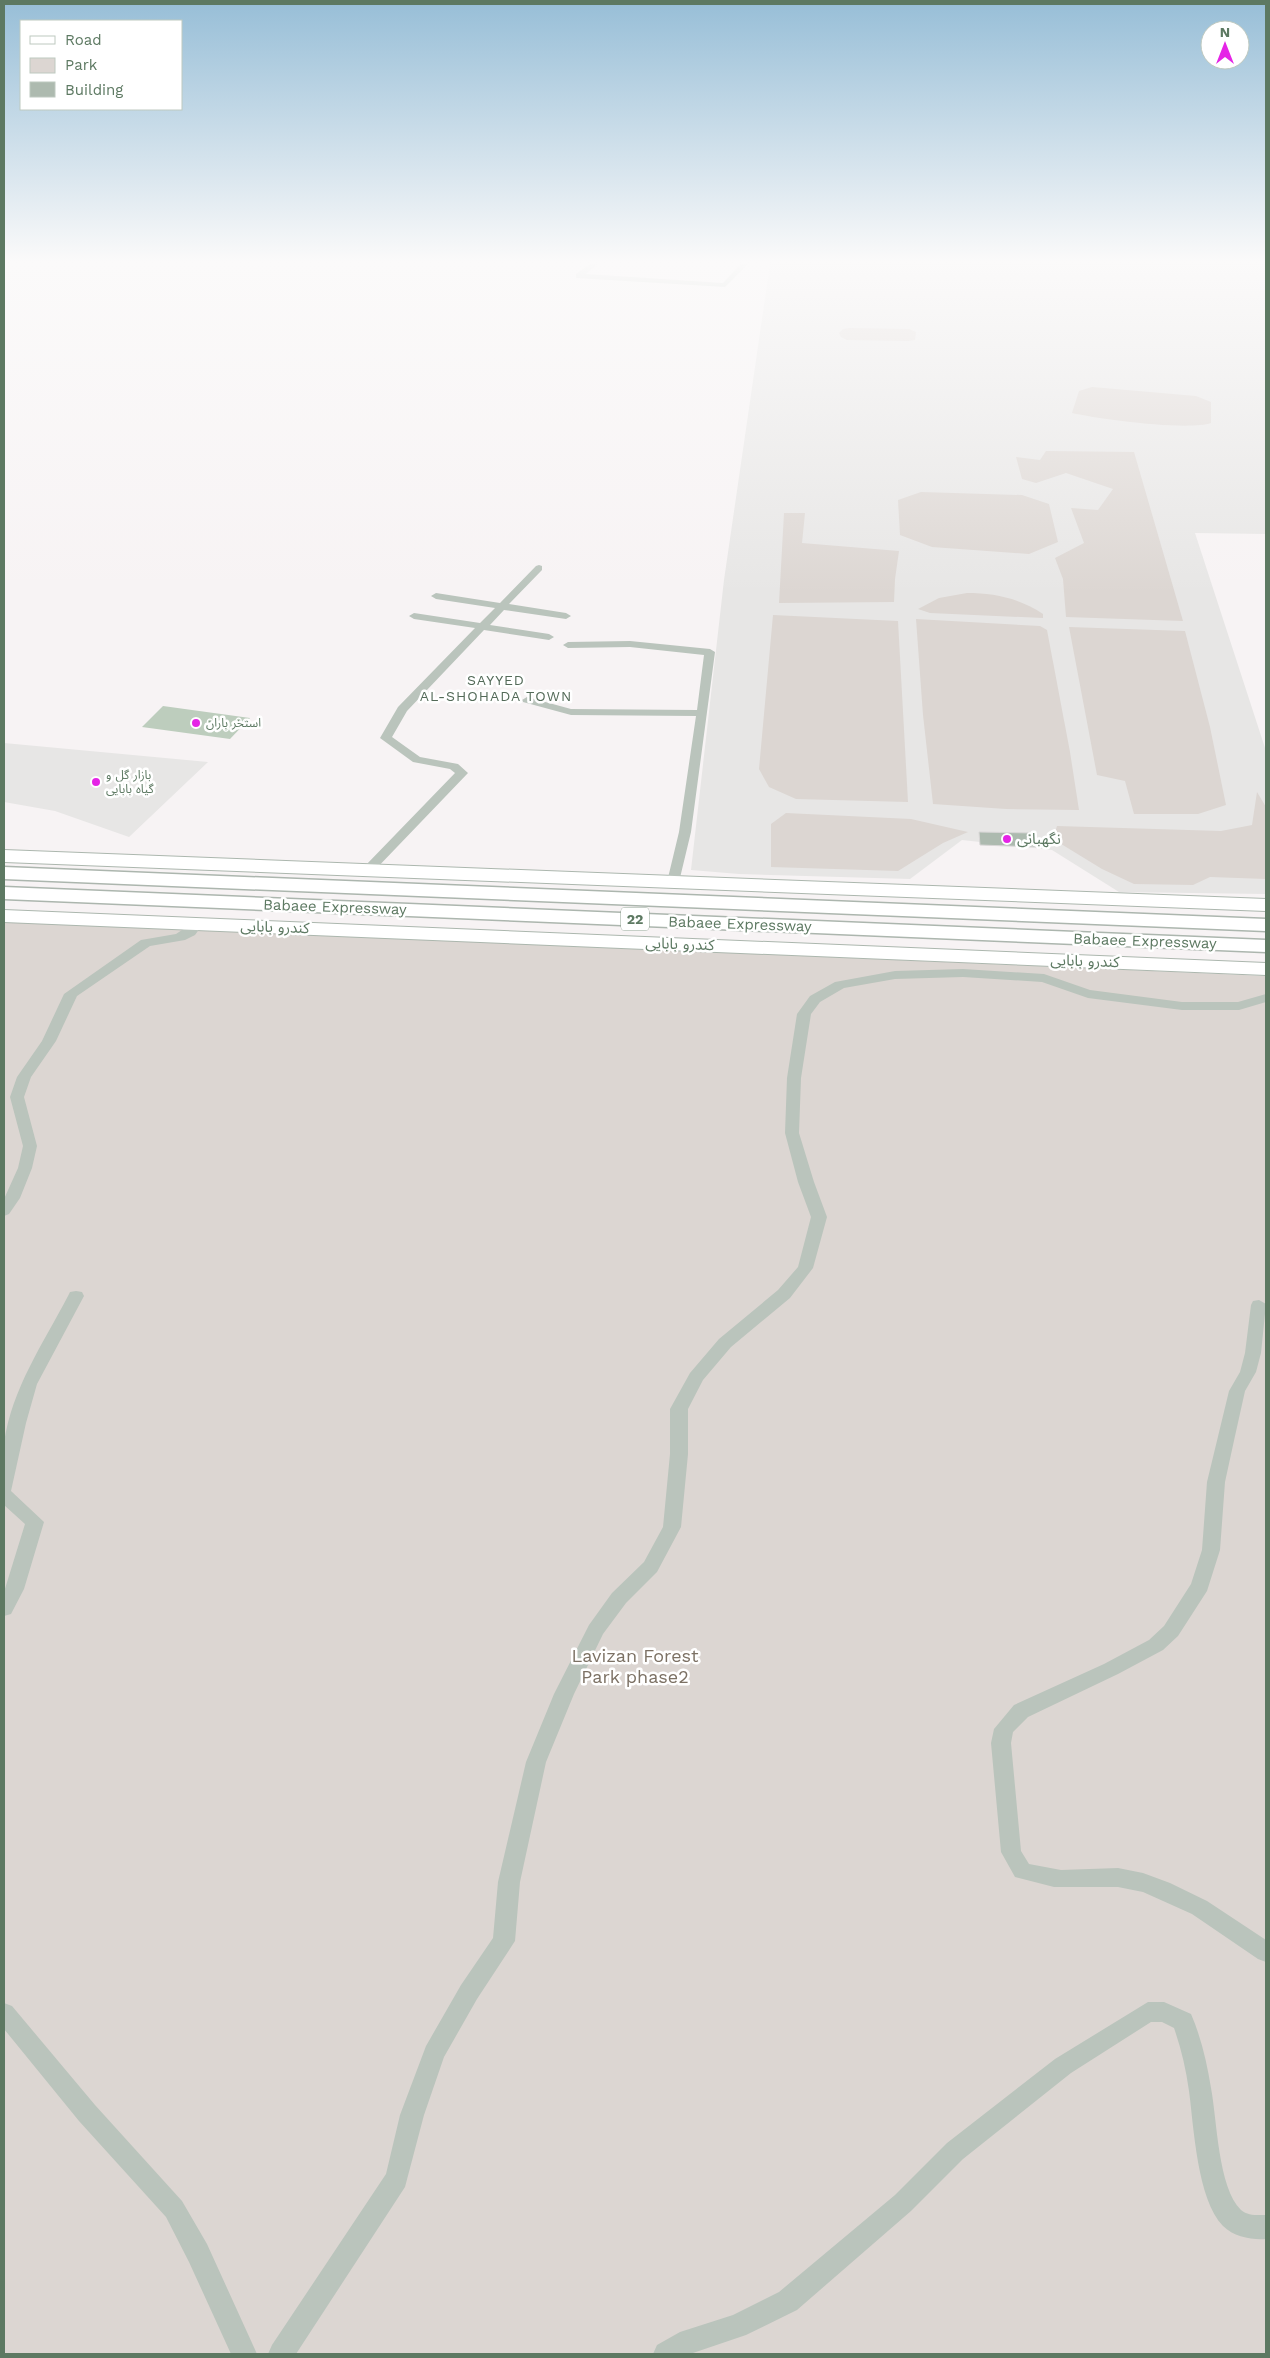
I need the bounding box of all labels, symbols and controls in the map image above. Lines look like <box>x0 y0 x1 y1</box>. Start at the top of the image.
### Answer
legend <box>20 20 182 110</box>
north arrow <box>1200 20 1250 70</box>
text: N <box>1220 24 1230 40</box>
text: Road <box>65 31 102 49</box>
text: Park <box>65 56 98 74</box>
text: Building <box>65 81 123 99</box>
district label: SAYYED AL-SHOHADA TOWN <box>420 672 572 704</box>
place label: استخر باران <box>206 716 261 730</box>
marker: استخر باران <box>190 717 202 729</box>
place label: بازار گل و گیاه بابایی <box>106 768 155 796</box>
marker: بازار گل و گیاه بابایی <box>90 776 102 788</box>
place label: نگهبانی <box>1017 830 1061 848</box>
marker: نگهبانی <box>1001 833 1013 845</box>
street label: Babaee Expressway <box>263 895 407 919</box>
road number: 22 <box>621 908 649 931</box>
street label: Babaee Expressway <box>668 912 812 936</box>
street label: کندرو بابایی <box>240 917 311 937</box>
street label: Babaee Expressway <box>1073 929 1217 953</box>
street label: کندرو بابایی <box>645 934 716 954</box>
street label: کندرو بابایی <box>1050 951 1121 971</box>
park label: Lavizan Forest Park phase2 <box>571 1645 699 1687</box>

